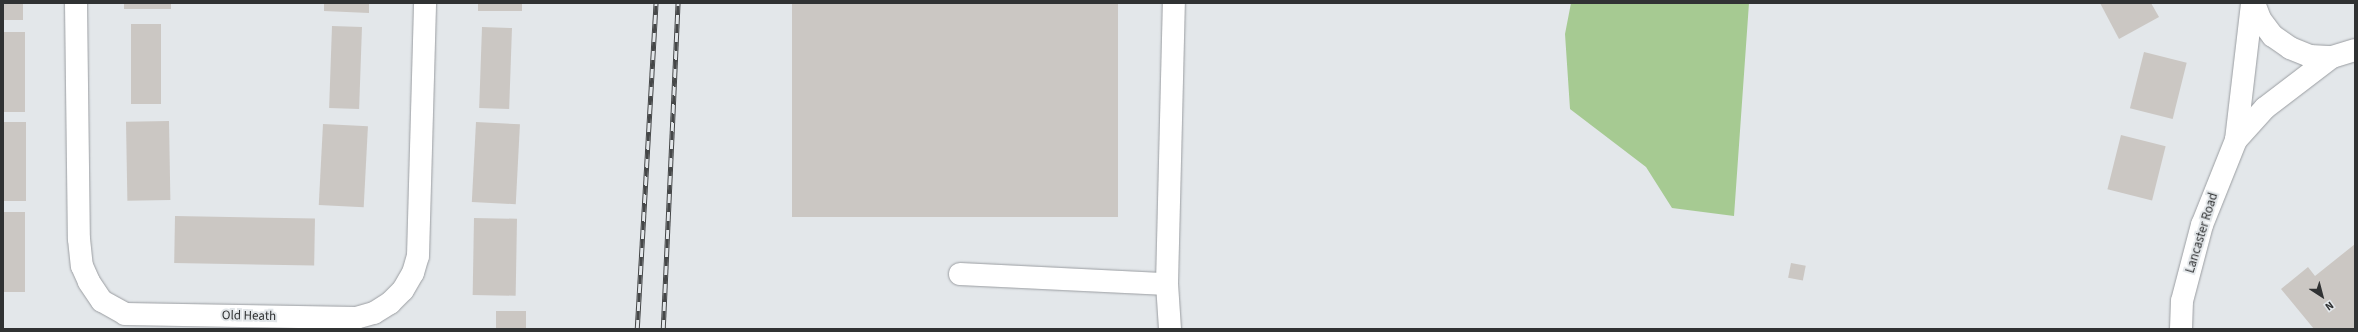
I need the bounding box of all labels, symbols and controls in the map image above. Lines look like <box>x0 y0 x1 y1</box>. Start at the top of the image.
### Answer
street label: Lancaster Road <box>2182 191 2222 275</box>
north arrow <box>2302 276 2342 316</box>
text: N <box>2322 298 2337 314</box>
street label: Old Heath <box>222 308 276 324</box>

